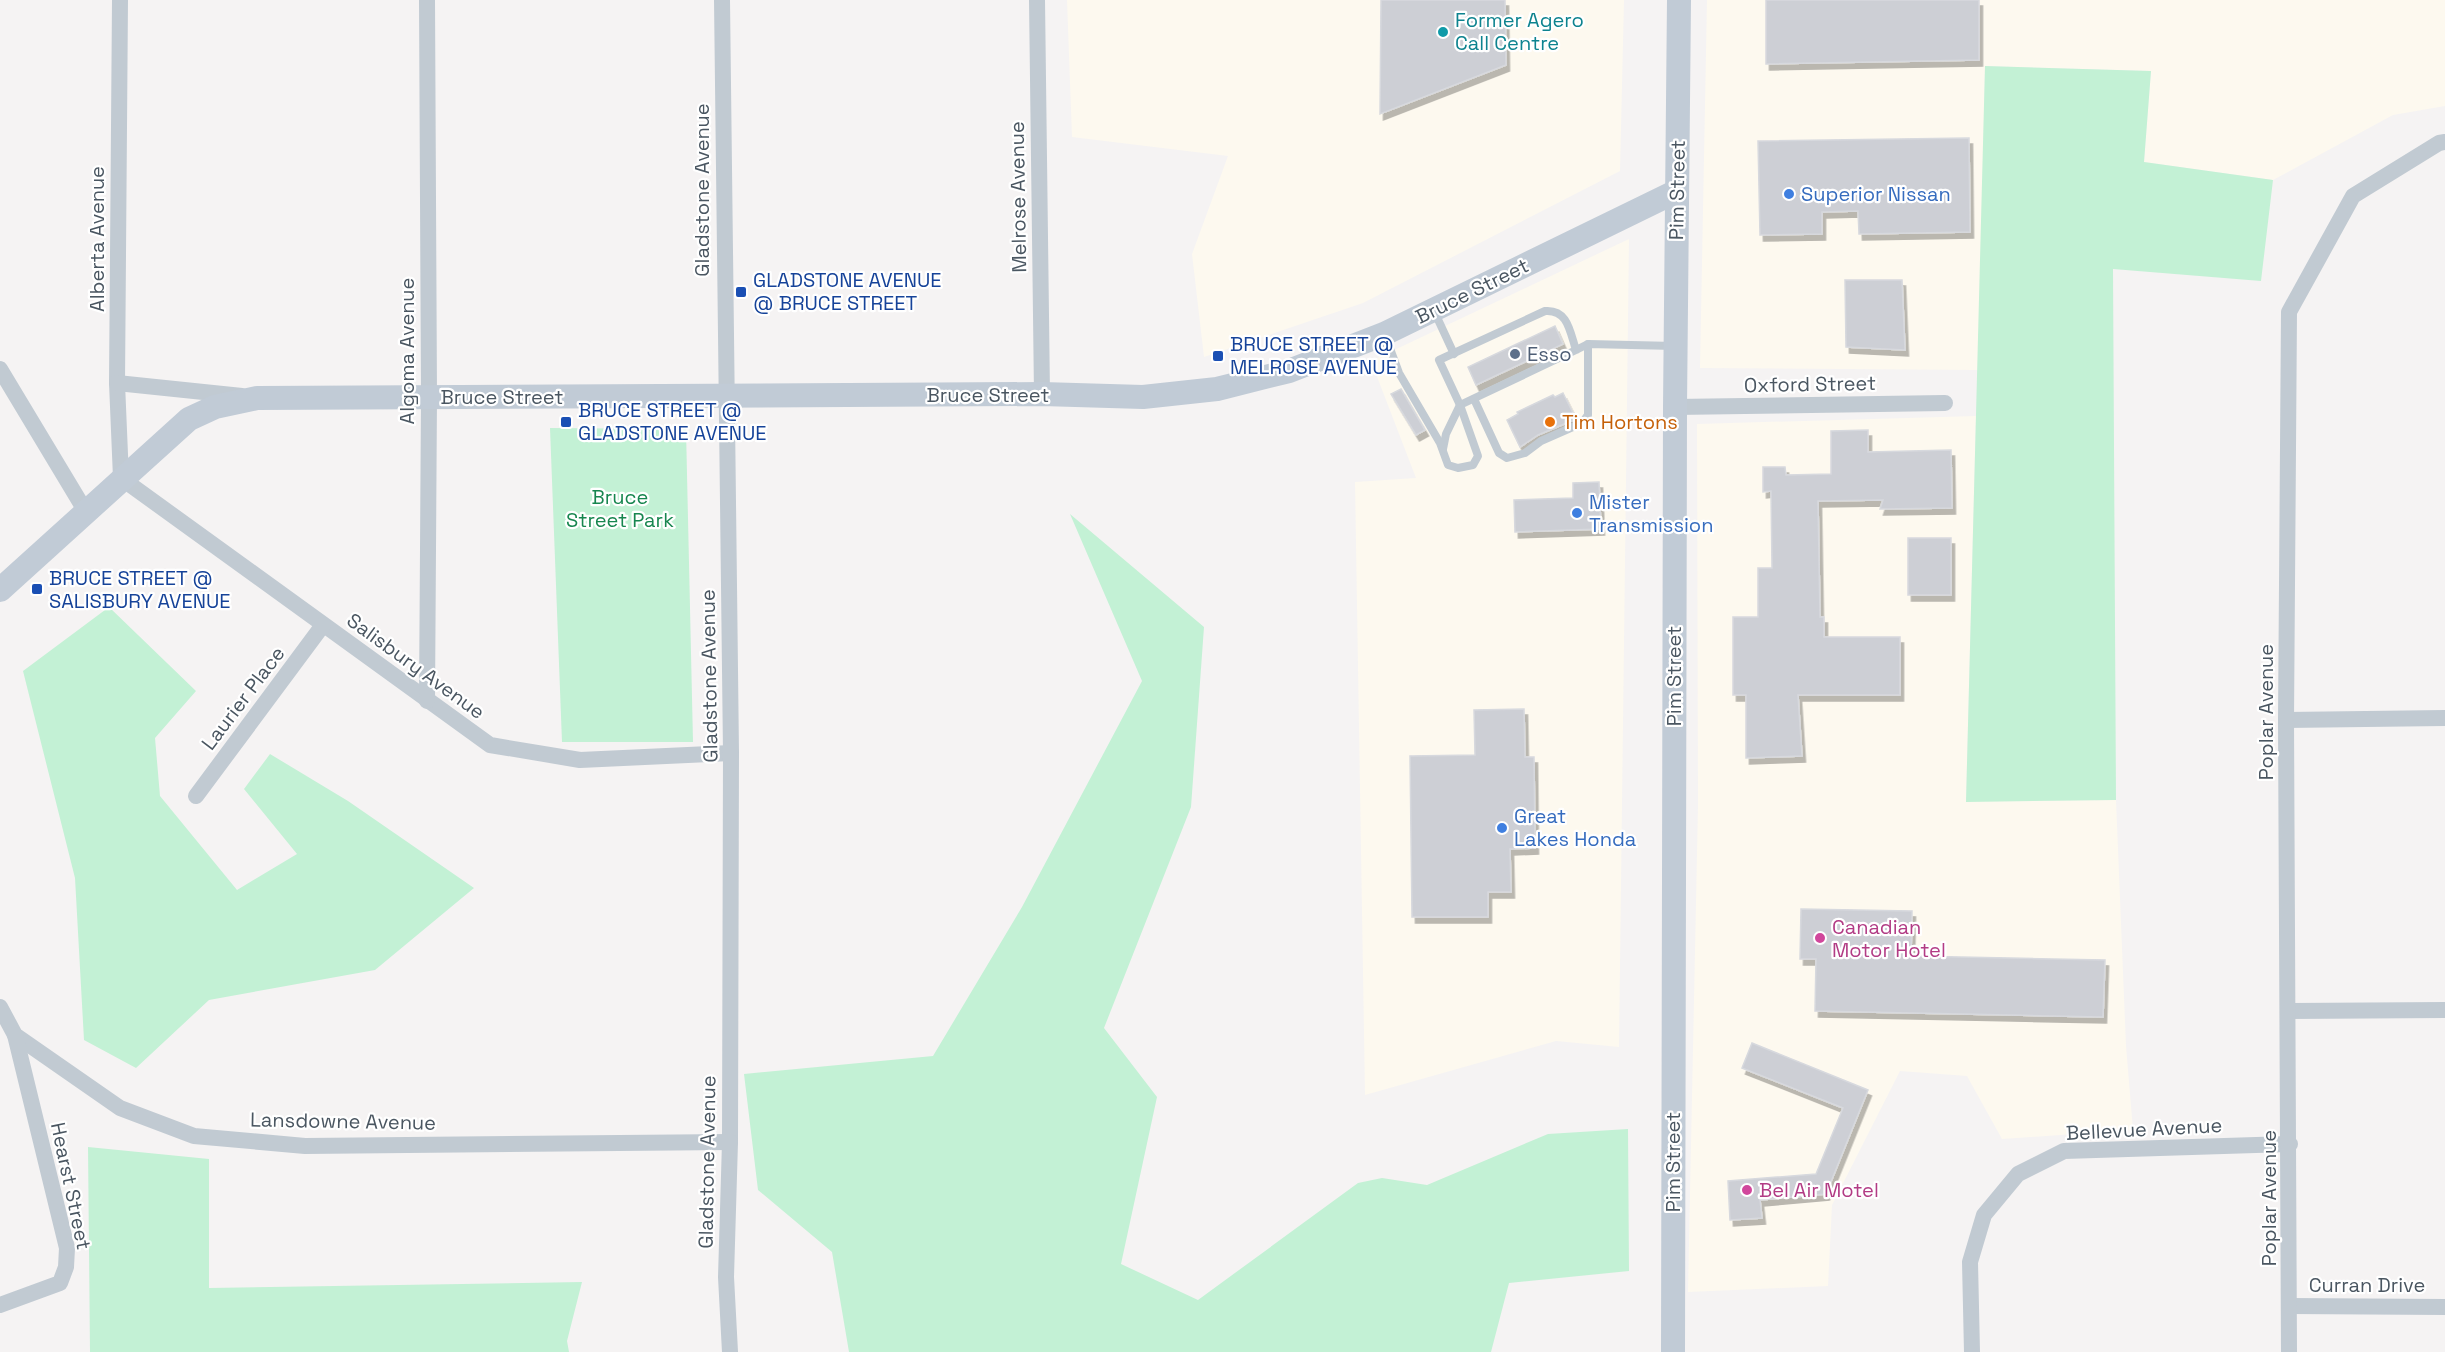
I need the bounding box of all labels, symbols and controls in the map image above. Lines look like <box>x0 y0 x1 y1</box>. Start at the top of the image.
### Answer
place label: Former Agero Call Centre <box>1455 7 1584 56</box>
marker: Former Agero Call Centre <box>1436 25 1450 39</box>
street label: Gladstone Avenue <box>689 103 715 277</box>
street label: Melrose Avenue <box>1004 121 1032 273</box>
street label: Pim Street <box>1663 140 1691 240</box>
street label: Alberta Avenue <box>84 166 110 312</box>
place label: Superior Nissan <box>1801 181 1951 207</box>
marker: Superior Nissan <box>1782 187 1796 201</box>
street label: Bruce Street <box>1411 252 1533 330</box>
place label: GLADSTONE AVENUE @ BRUCE STREET <box>753 267 942 316</box>
street label: Algoma Avenue <box>394 278 420 424</box>
marker: GLADSTONE AVENUE @ BRUCE STREET <box>734 285 748 299</box>
place label: BRUCE STREET @ MELROSE AVENUE <box>1230 331 1397 380</box>
place label: Esso <box>1527 341 1572 367</box>
marker: Esso <box>1508 347 1522 361</box>
marker: BRUCE STREET @ MELROSE AVENUE <box>1211 349 1225 363</box>
street label: Oxford Street <box>1744 370 1876 398</box>
street label: Bruce Street <box>926 382 1050 408</box>
street label: Bruce Street <box>440 384 564 410</box>
place label: BRUCE STREET @ GLADSTONE AVENUE <box>578 397 767 446</box>
place label: Tim Hortons <box>1562 409 1678 435</box>
marker: BRUCE STREET @ GLADSTONE AVENUE <box>559 415 573 429</box>
marker: Tim Hortons <box>1543 415 1557 429</box>
park label: Bruce Street Park <box>566 484 674 533</box>
place label: Mister Transmission <box>1589 489 1713 538</box>
marker: Mister Transmission <box>1570 506 1584 520</box>
place label: BRUCE STREET @ SALISBURY AVENUE <box>49 565 231 614</box>
marker: BRUCE STREET @ SALISBURY AVENUE <box>30 582 44 596</box>
street label: Gladstone Avenue <box>694 589 724 763</box>
street label: Salisbury Avenue <box>342 607 490 725</box>
street label: Pim Street <box>1661 626 1687 726</box>
street label: Laurier Place <box>196 641 290 755</box>
street label: Poplar Avenue <box>2253 644 2279 780</box>
place label: Great Lakes Honda <box>1514 803 1636 852</box>
marker: Great Lakes Honda <box>1495 821 1509 835</box>
place label: Canadian Motor Hotel <box>1832 914 1946 963</box>
marker: Canadian Motor Hotel <box>1813 931 1827 945</box>
street label: Gladstone Avenue <box>692 1075 722 1249</box>
street label: Lansdowne Avenue <box>250 1106 436 1136</box>
street label: Pim Street <box>1660 1112 1686 1212</box>
street label: Bellevue Avenue <box>2065 1112 2223 1146</box>
street label: Hearst Street <box>45 1120 97 1252</box>
street label: Poplar Avenue <box>2256 1130 2282 1266</box>
place label: Bel Air Motel <box>1759 1177 1879 1203</box>
marker: Bel Air Motel <box>1740 1183 1754 1197</box>
street label: Curran Drive <box>2309 1272 2425 1298</box>

